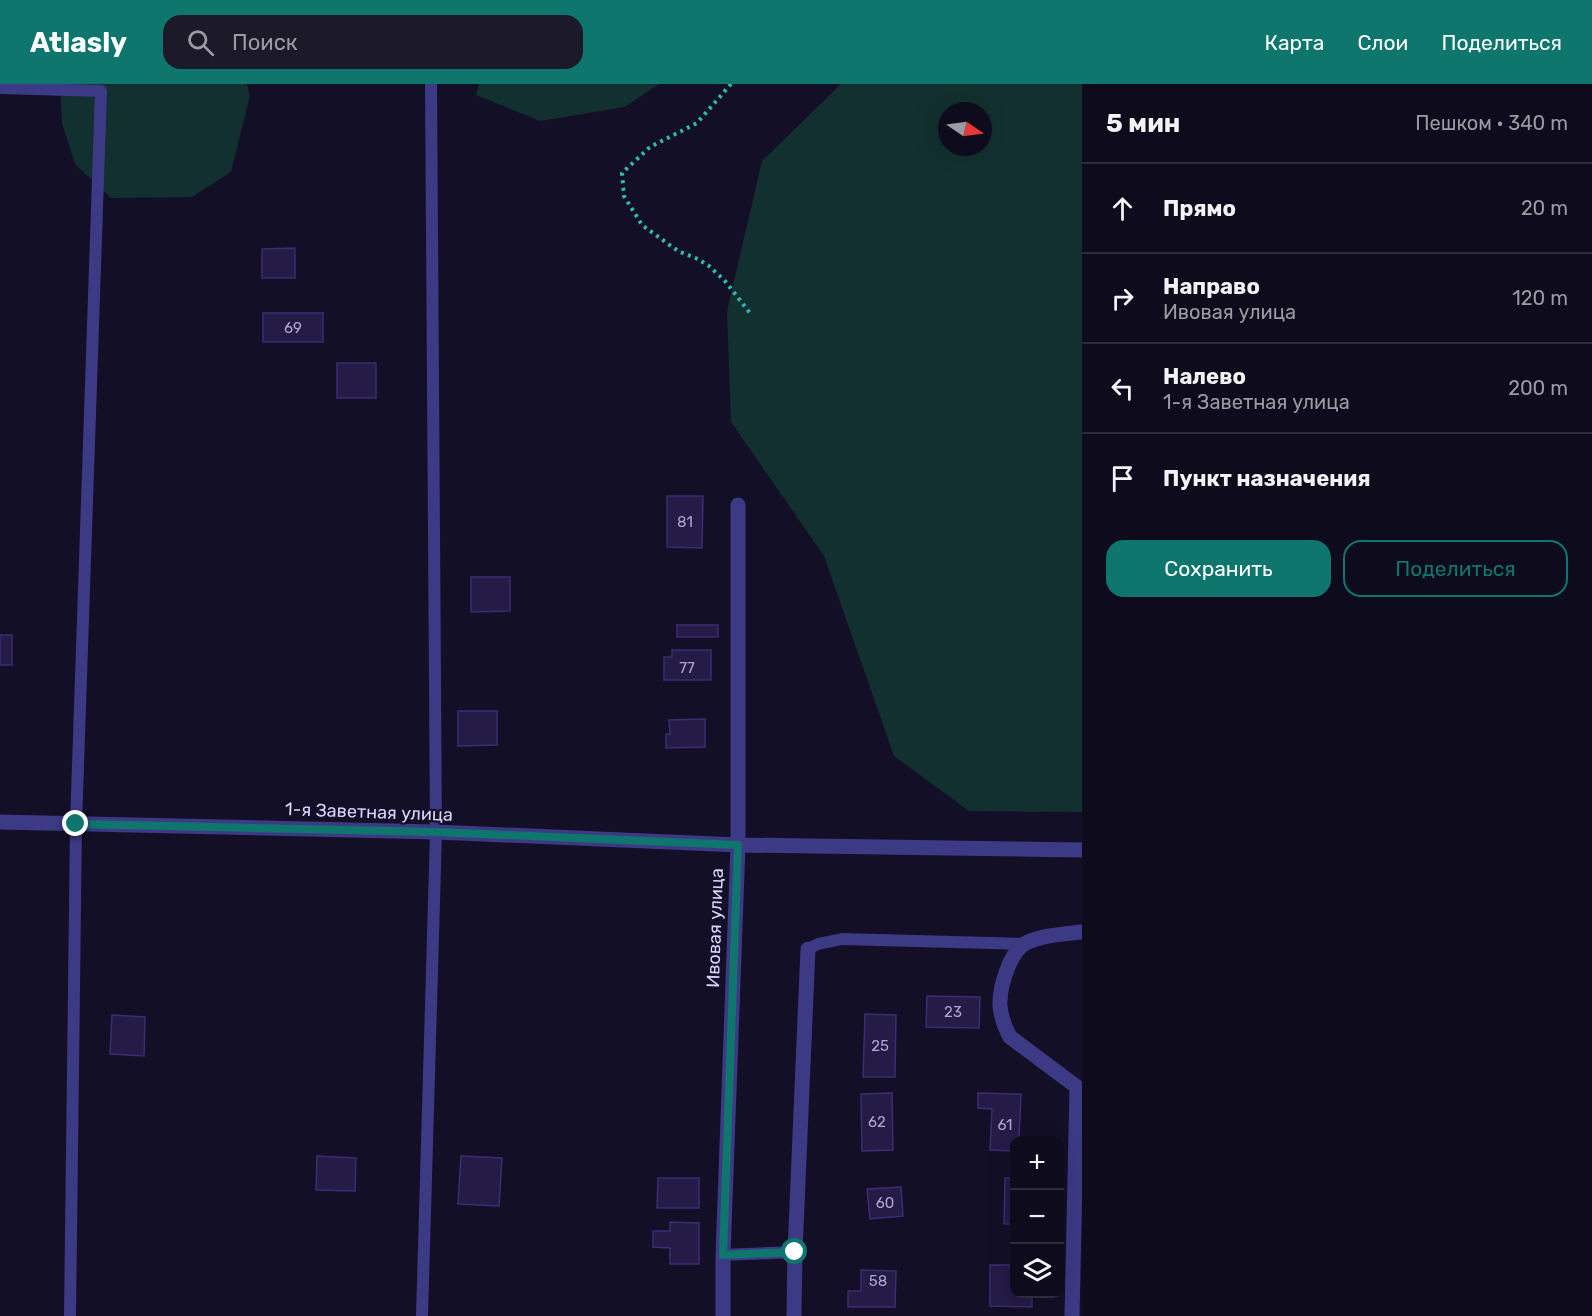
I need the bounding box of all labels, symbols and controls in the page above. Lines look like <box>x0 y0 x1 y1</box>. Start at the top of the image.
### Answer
search box <box>163 15 583 69</box>
text: Atlasly <box>30 26 127 59</box>
icon: search <box>184 26 217 59</box>
text: Поиск <box>232 29 298 56</box>
text: Карта <box>1264 30 1324 55</box>
text: Слои <box>1357 30 1408 55</box>
text: Поделиться <box>1441 30 1562 55</box>
north arrow <box>938 102 992 156</box>
text: 5 мин <box>1106 108 1180 139</box>
text: Пешком · 340 m <box>1415 111 1568 135</box>
icon: ahead <box>1106 192 1139 225</box>
text: Прямо <box>1163 195 1236 222</box>
text: 20 m <box>1521 196 1568 220</box>
text: Направо <box>1163 273 1260 300</box>
icon: right <box>1106 282 1139 315</box>
text: 120 m <box>1512 286 1568 310</box>
text: Ивовая улица <box>1163 300 1296 324</box>
house number: 69 <box>284 319 302 337</box>
text: Налево <box>1163 363 1246 390</box>
icon: left <box>1106 372 1139 405</box>
text: 200 m <box>1508 376 1568 400</box>
text: 1-я Заветная улица <box>1163 390 1350 414</box>
icon: arrive <box>1106 462 1139 495</box>
text: Пункт назначения <box>1163 465 1371 492</box>
house number: 81 <box>677 513 693 531</box>
button: Сохранить <box>1106 540 1331 597</box>
button: Поделиться <box>1343 540 1568 597</box>
house number: 77 <box>679 659 695 677</box>
street label: 1-я Заветная улица <box>285 798 453 826</box>
route end <box>62 810 88 836</box>
street label: Ивовая улица <box>702 868 728 988</box>
house number: 23 <box>944 1003 962 1021</box>
house number: 25 <box>871 1037 889 1055</box>
house number: 62 <box>868 1113 886 1131</box>
house number: 61 <box>997 1116 1013 1134</box>
map controls <box>1010 1136 1064 1298</box>
button: + <box>1010 1136 1064 1190</box>
button: − <box>1010 1190 1064 1244</box>
house number: 60 <box>876 1194 894 1212</box>
route start <box>781 1238 807 1264</box>
button: layers <box>1010 1244 1064 1298</box>
house number: 58 <box>869 1272 887 1290</box>

